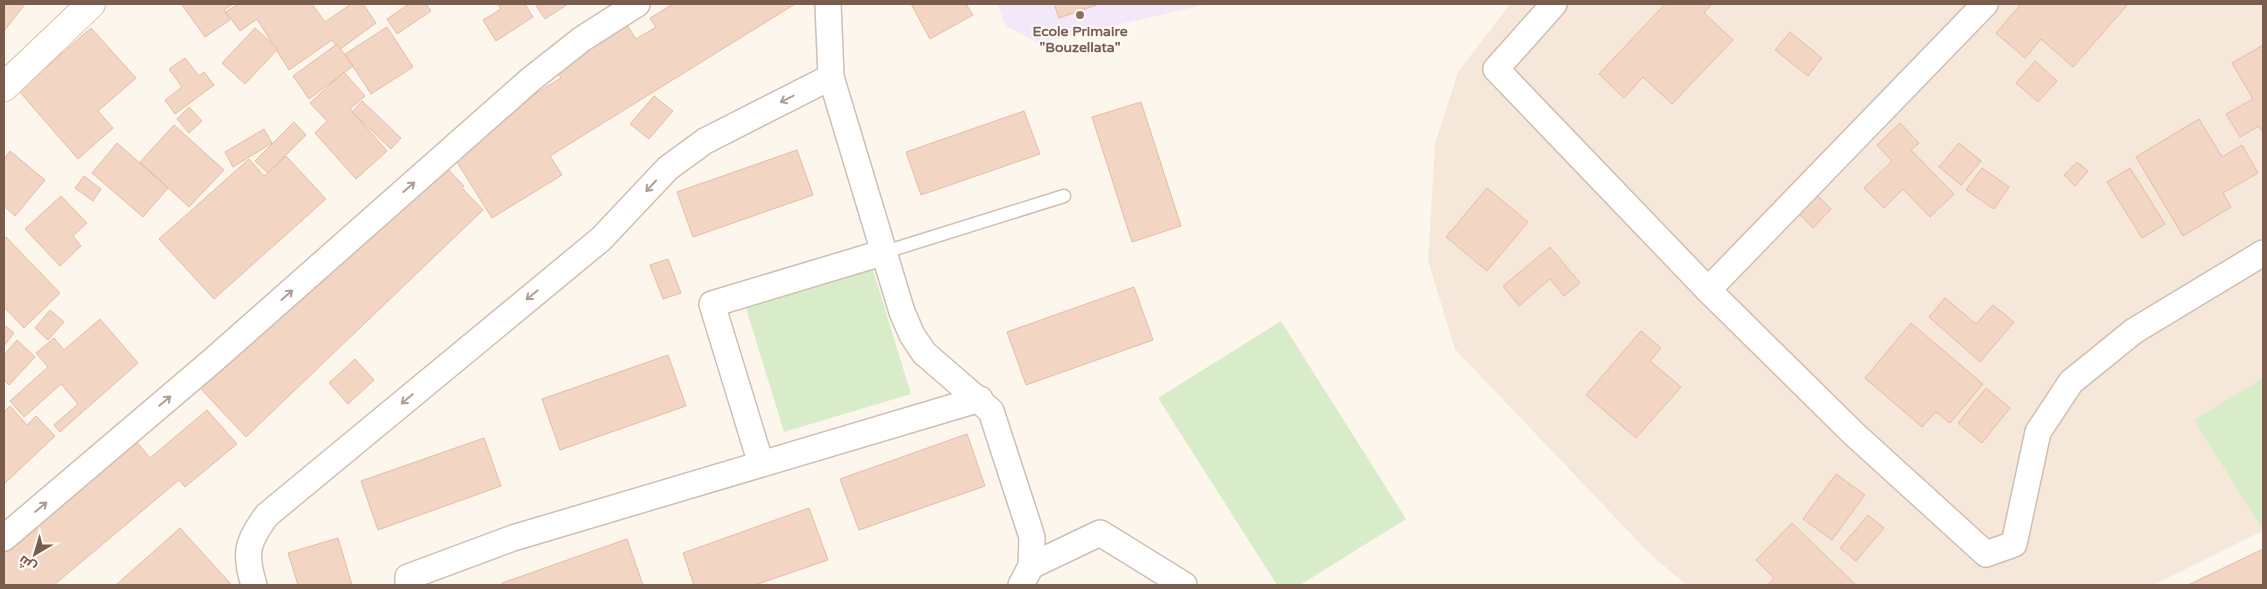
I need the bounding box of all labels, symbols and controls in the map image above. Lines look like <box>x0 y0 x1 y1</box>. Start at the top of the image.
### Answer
marker: Ecole Primaire "Bouzellata" <box>1074 9 1086 21</box>
place label: Ecole Primaire "Bouzellata" <box>1032 23 1128 56</box>
one-way arrow <box>780 95 795 104</box>
one-way arrow <box>645 179 657 192</box>
one-way arrow <box>403 181 416 193</box>
one-way arrow <box>281 289 294 300</box>
one-way arrow <box>526 290 539 301</box>
one-way arrow <box>400 394 413 405</box>
one-way arrow <box>158 396 171 407</box>
one-way arrow <box>34 501 47 512</box>
north arrow <box>10 529 60 579</box>
text: ش <box>15 552 40 576</box>

